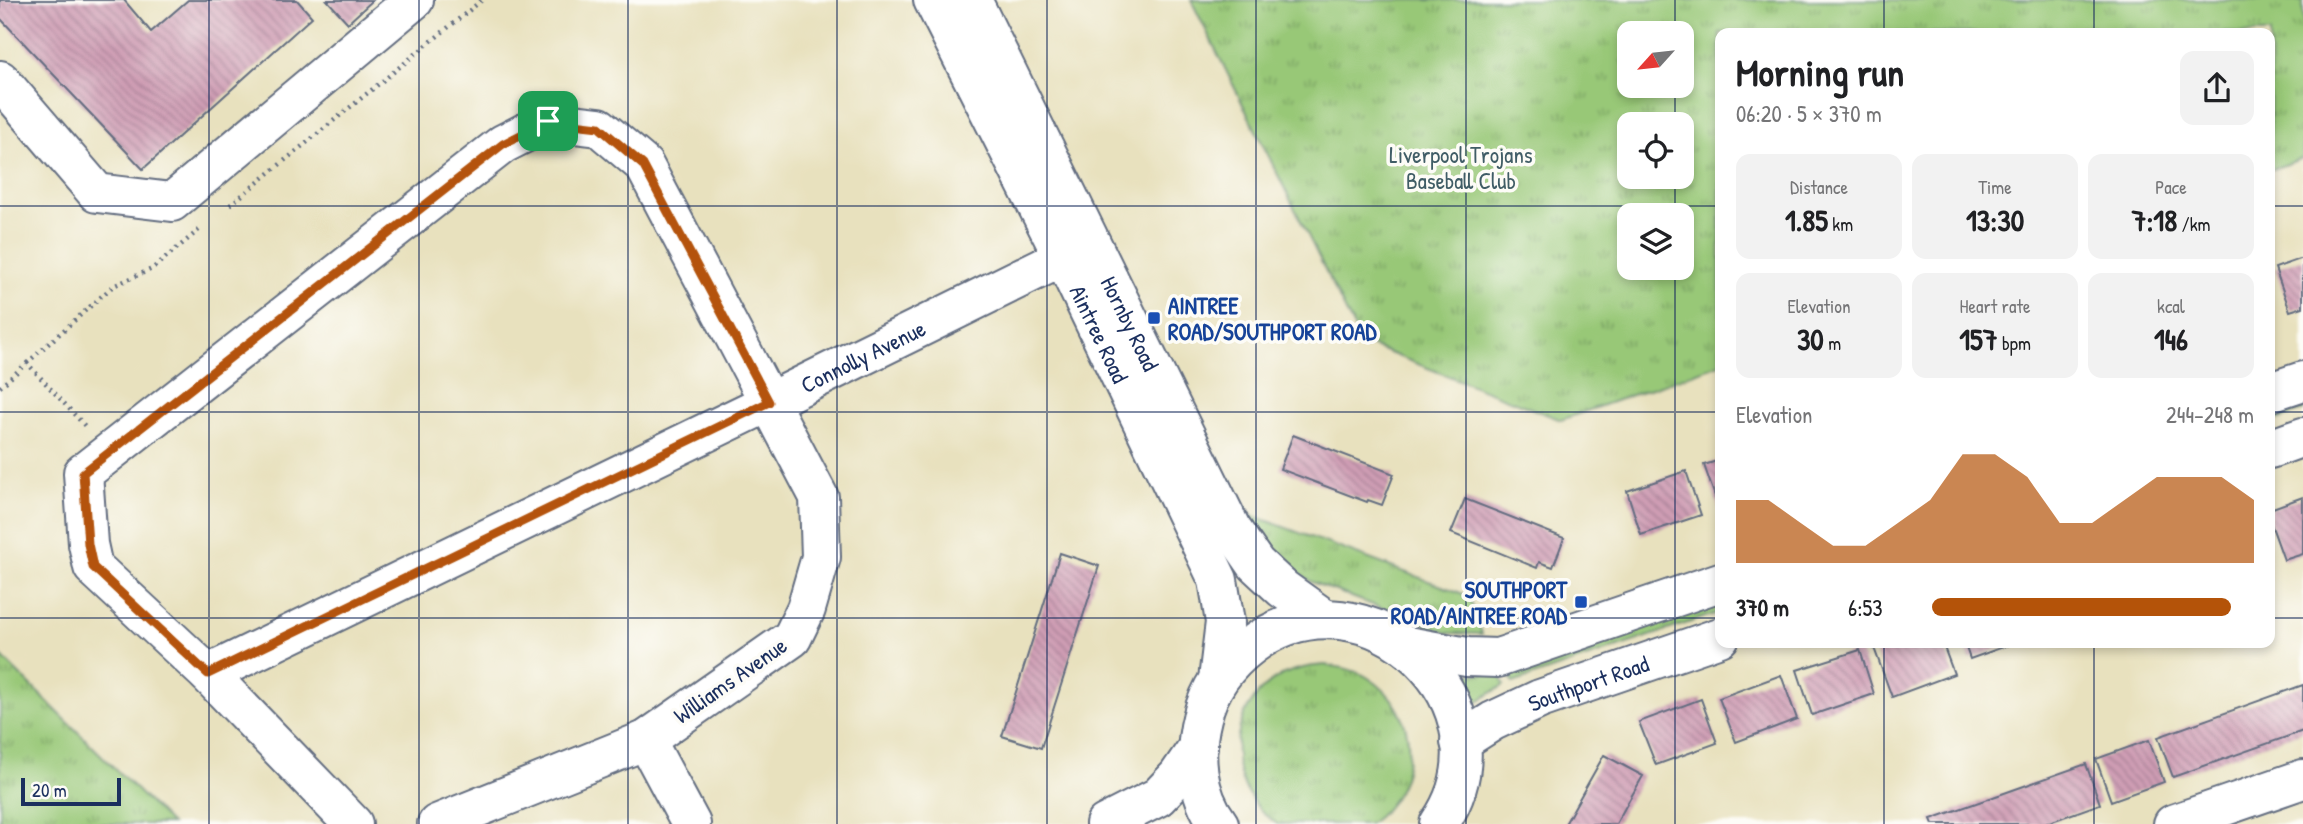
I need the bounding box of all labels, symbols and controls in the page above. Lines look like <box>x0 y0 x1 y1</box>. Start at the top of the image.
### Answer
north arrow <box>1617 21 1694 98</box>
map controls <box>1617 21 1694 280</box>
text: Morning run <box>1736 46 1904 98</box>
button: share <box>2180 51 2254 125</box>
pin <box>518 91 578 151</box>
text: 06:20 · 5 × 370 m <box>1736 98 1882 129</box>
icon: arrive <box>529 102 567 140</box>
button: locate <box>1617 112 1694 189</box>
park label: Liverpool Trojans Baseball Club <box>1389 139 1533 196</box>
text: Distance <box>1790 174 1848 200</box>
text: Time <box>1978 174 2012 200</box>
text: Pace <box>2155 174 2187 200</box>
text: 1.85 <box>1785 200 1828 240</box>
text: 13:30 <box>1966 200 2024 240</box>
text: 7:18 <box>2132 200 2177 240</box>
button: layers <box>1617 203 1694 280</box>
text: km <box>1828 211 1853 237</box>
text: /km <box>2177 211 2210 237</box>
street label: Hornby Road <box>1094 271 1167 376</box>
street label: Aintree Road <box>1063 280 1136 388</box>
place label: AINTREE ROAD/SOUTHPORT ROAD <box>1168 290 1377 347</box>
text: Elevation <box>1787 293 1851 319</box>
text: Heart rate <box>1960 293 2030 319</box>
text: kcal <box>2157 293 2185 319</box>
marker: AINTREE ROAD/SOUTHPORT ROAD <box>1146 310 1162 326</box>
street label: Connolly Avenue <box>795 312 930 400</box>
text: 30 <box>1797 319 1824 359</box>
text: 157 <box>1959 319 1998 359</box>
text: 146 <box>2154 319 2188 359</box>
text: m <box>1824 330 1841 356</box>
text: bpm <box>1998 330 2031 356</box>
text: Elevation <box>1736 399 1812 430</box>
text: 244–248 m <box>2166 399 2254 430</box>
place label: SOUTHPORT ROAD/AINTREE ROAD <box>1391 574 1568 631</box>
text: 370 m <box>1736 592 1789 623</box>
text: 6:53 <box>1848 592 1883 623</box>
marker: SOUTHPORT ROAD/AINTREE ROAD <box>1573 594 1589 610</box>
street label: Williams Avenue <box>667 630 793 730</box>
street label: Southport Road <box>1523 647 1653 718</box>
scale bar <box>21 775 121 807</box>
text: 20 m <box>32 777 67 803</box>

